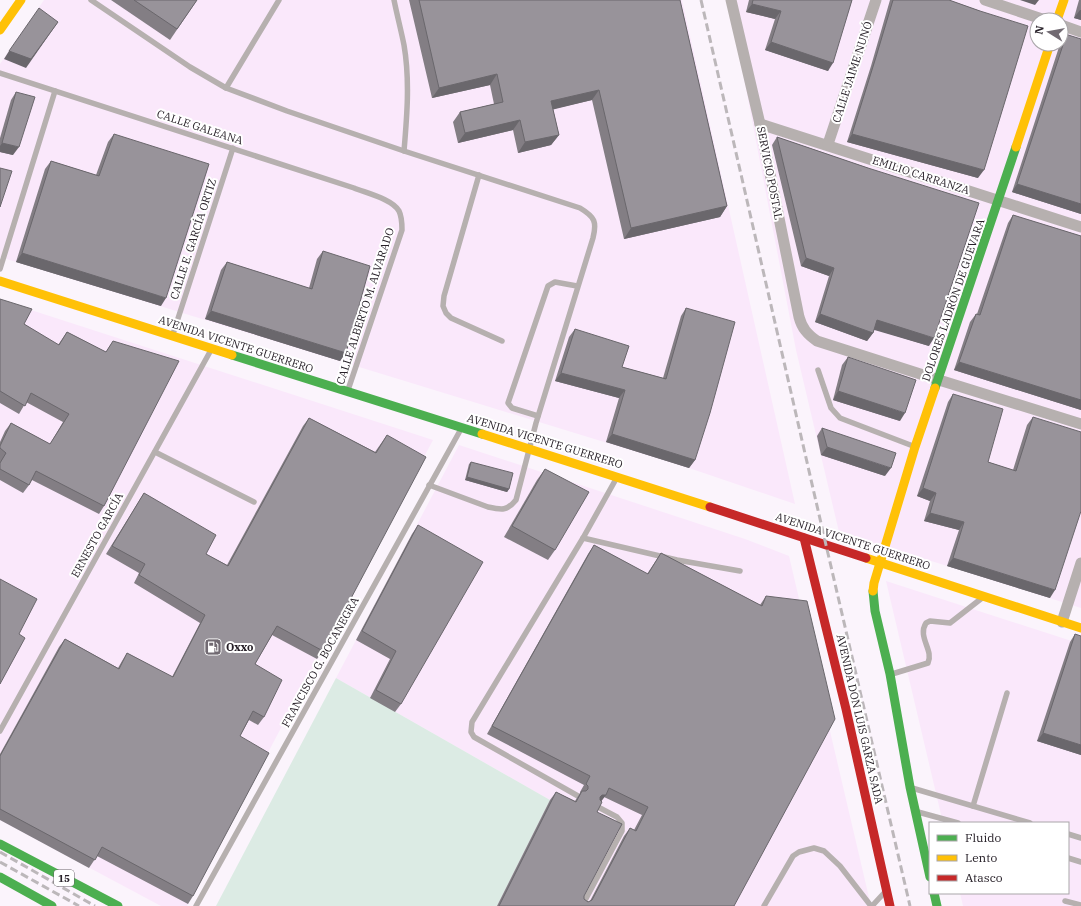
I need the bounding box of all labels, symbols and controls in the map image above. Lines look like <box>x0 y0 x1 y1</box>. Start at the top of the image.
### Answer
north arrow <box>1029 12 1069 52</box>
street label: CALLE JAIME NUNÓ <box>829 20 875 124</box>
text: N <box>1031 24 1047 36</box>
street label: CALLE GALEANA <box>155 106 245 148</box>
street label: SERVICIO POSTAL <box>754 125 786 221</box>
street label: EMILIO CARRANZA <box>871 153 972 197</box>
street label: CALLE E. GARCÍA ORTIZ <box>167 177 219 301</box>
street label: DOLORES LADRÒN DE GUEVARA <box>918 216 988 383</box>
street label: CALLE ALBERTO M. ALVARADO <box>333 226 397 386</box>
street label: AVENIDA VICENTE GUERRERO <box>157 312 315 376</box>
street label: AVENIDA VICENTE GUERRERO <box>465 411 625 471</box>
street label: ERNESTO GARCÍA <box>68 490 126 580</box>
street label: AVENIDA VICENTE GUERRERO <box>774 509 932 573</box>
street label: FRANCISCO G. BOCANEGRA <box>278 594 362 730</box>
street label: AVENIDA DON LUIS GARZA SADA <box>834 633 886 806</box>
fuel station icon: Oxxo <box>203 637 223 657</box>
place label: Oxxo <box>226 640 254 654</box>
legend <box>929 822 1069 894</box>
text: Fluido <box>965 830 1002 845</box>
text: Lento <box>965 850 997 865</box>
road number: 15 <box>54 870 74 886</box>
text: Atasco <box>965 870 1003 885</box>

